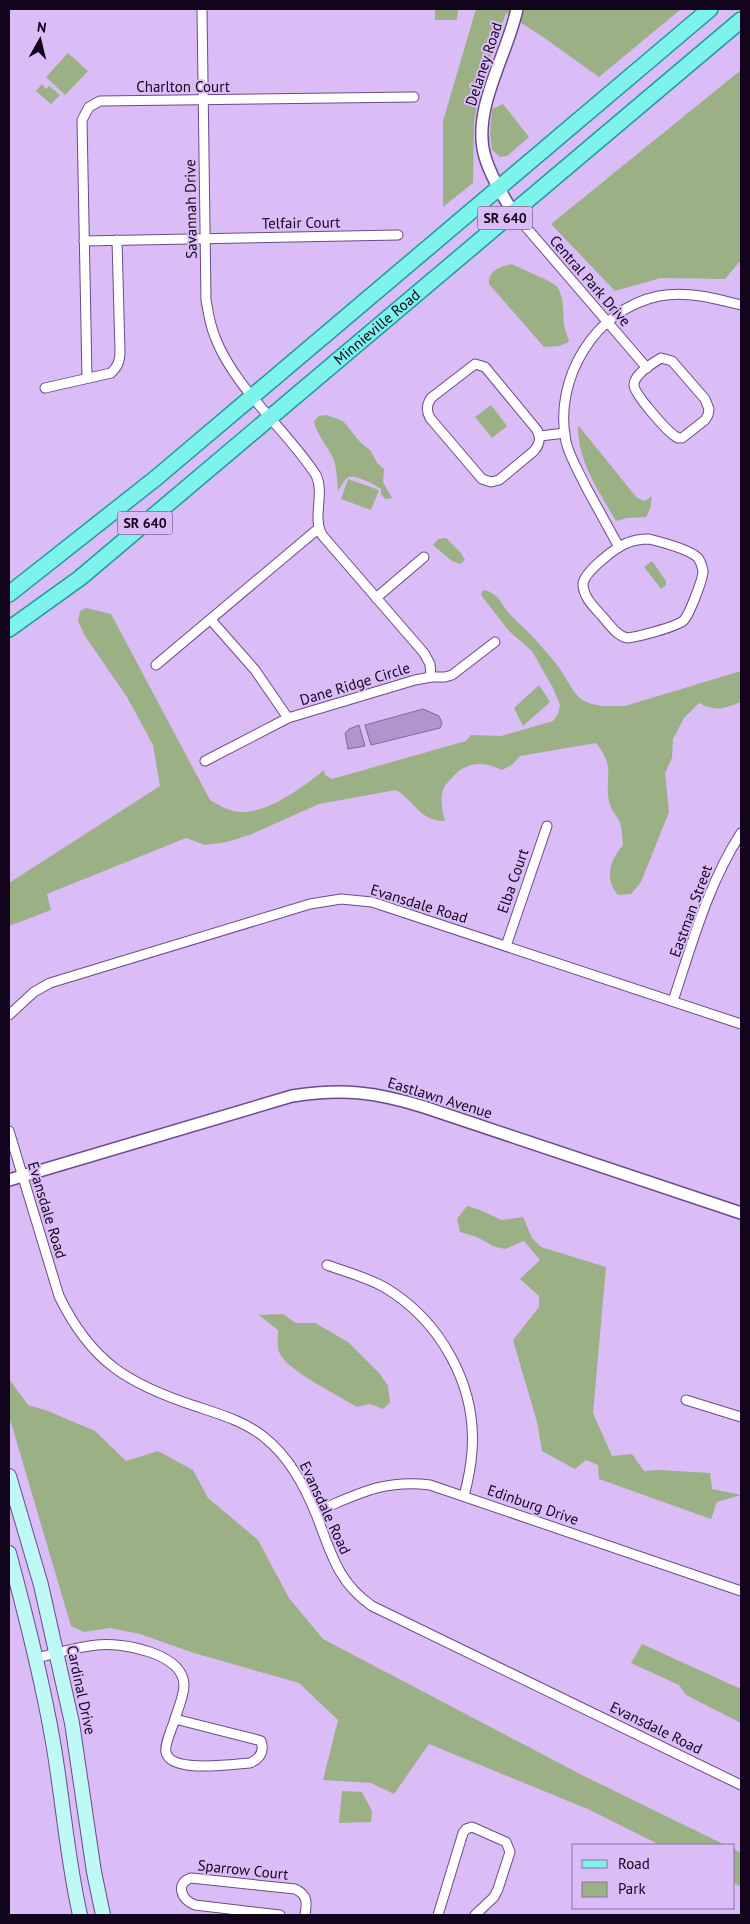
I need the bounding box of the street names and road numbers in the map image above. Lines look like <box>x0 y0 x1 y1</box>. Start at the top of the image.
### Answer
street label: Delaney Road <box>461 20 506 108</box>
street label: Charlton Court <box>136 77 230 96</box>
street label: Savannah Drive <box>180 159 201 259</box>
road number: SR 640 <box>478 207 532 230</box>
street label: Telfair Court <box>262 212 340 233</box>
street label: Central Park Drive <box>546 231 635 330</box>
street label: Minnieville Road <box>330 285 424 369</box>
road number: SR 640 <box>118 512 172 534</box>
street label: Dane Ridge Circle <box>297 658 412 709</box>
street label: Elba Court <box>493 846 532 915</box>
street label: Eastman Street <box>665 862 716 960</box>
street label: Evansdale Road <box>368 880 470 927</box>
street label: Eastlawn Avenue <box>386 1073 495 1122</box>
street label: Evansdale Road <box>24 1159 71 1261</box>
street label: Evansdale Road <box>296 1458 355 1557</box>
street label: Edinburg Drive <box>485 1480 581 1529</box>
street label: Cardinal Drive <box>63 1644 100 1736</box>
street label: Evansdale Road <box>607 1697 706 1758</box>
street label: Sparrow Court <box>197 1855 289 1884</box>

